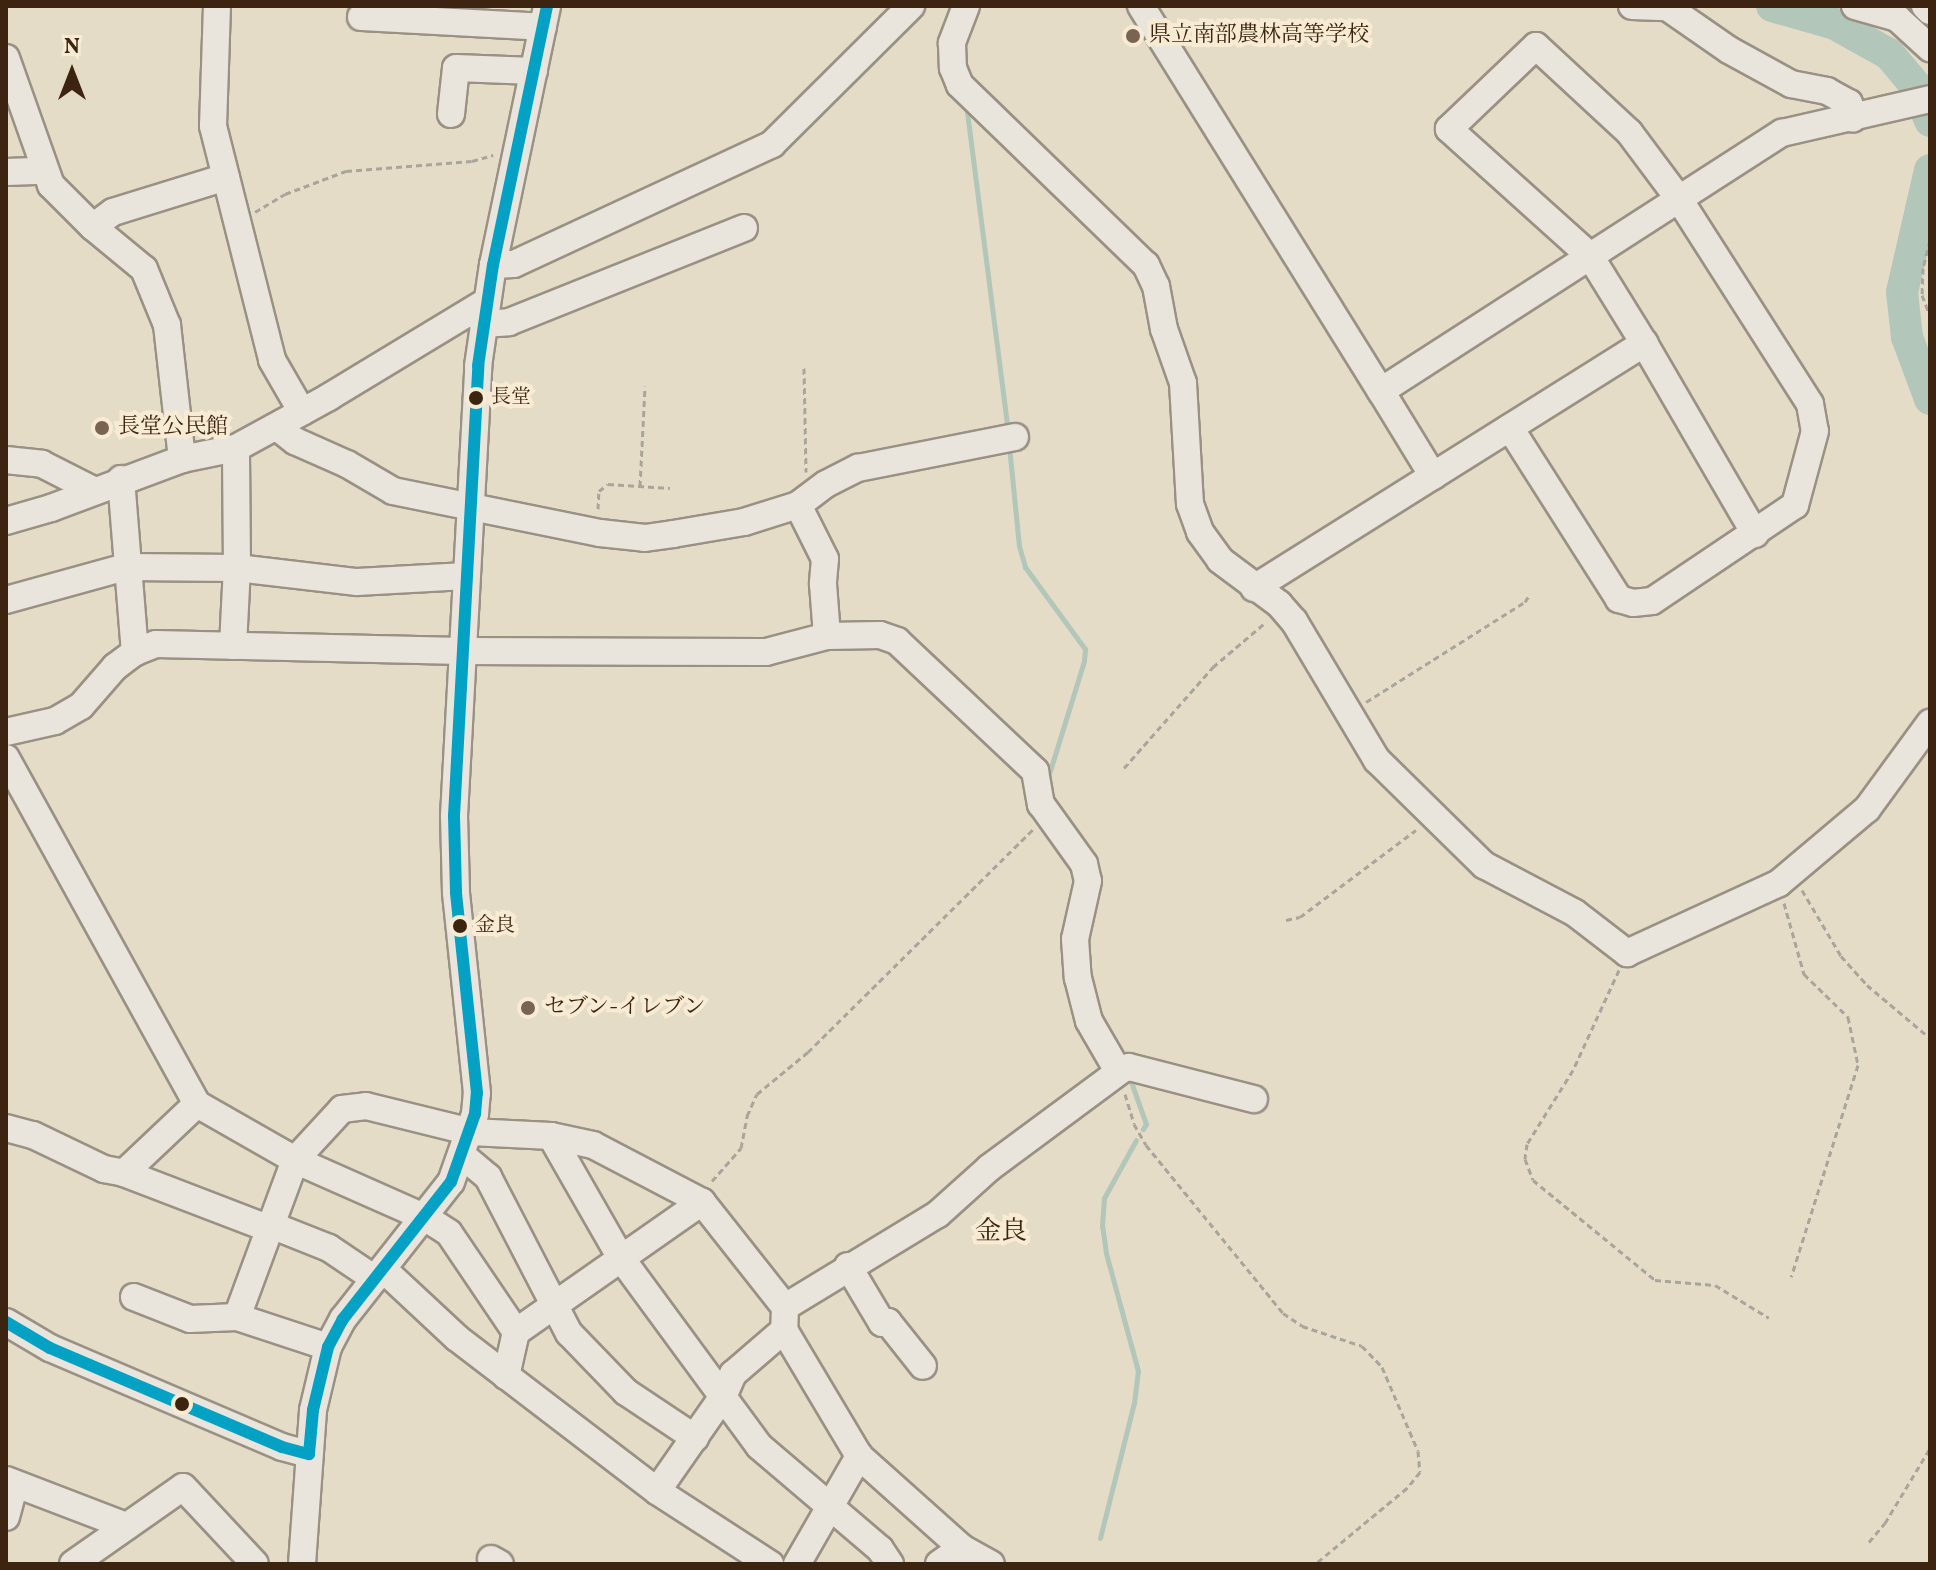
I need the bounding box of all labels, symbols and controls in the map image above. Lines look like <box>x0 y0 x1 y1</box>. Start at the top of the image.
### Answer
place label: 県立南部農林高等学校 <box>1149 23 1369 49</box>
marker: 県立南部農林高等学校 <box>1124 27 1142 45</box>
north arrow <box>32 32 112 112</box>
text: N <box>64 32 80 63</box>
place label: 長堂 <box>491 386 531 410</box>
marker: 長堂 <box>468 390 484 406</box>
place label: 長堂公民館 <box>118 415 228 441</box>
marker: 長堂公民館 <box>93 419 111 437</box>
place label: 金良 <box>475 914 515 938</box>
marker: 金良 <box>452 918 468 934</box>
place label: セブン-イレブン <box>544 995 707 1021</box>
marker: セブン-イレブン <box>519 999 537 1017</box>
district label: 金良 <box>975 1217 1027 1249</box>
unlabelled marker <box>174 1396 190 1412</box>

